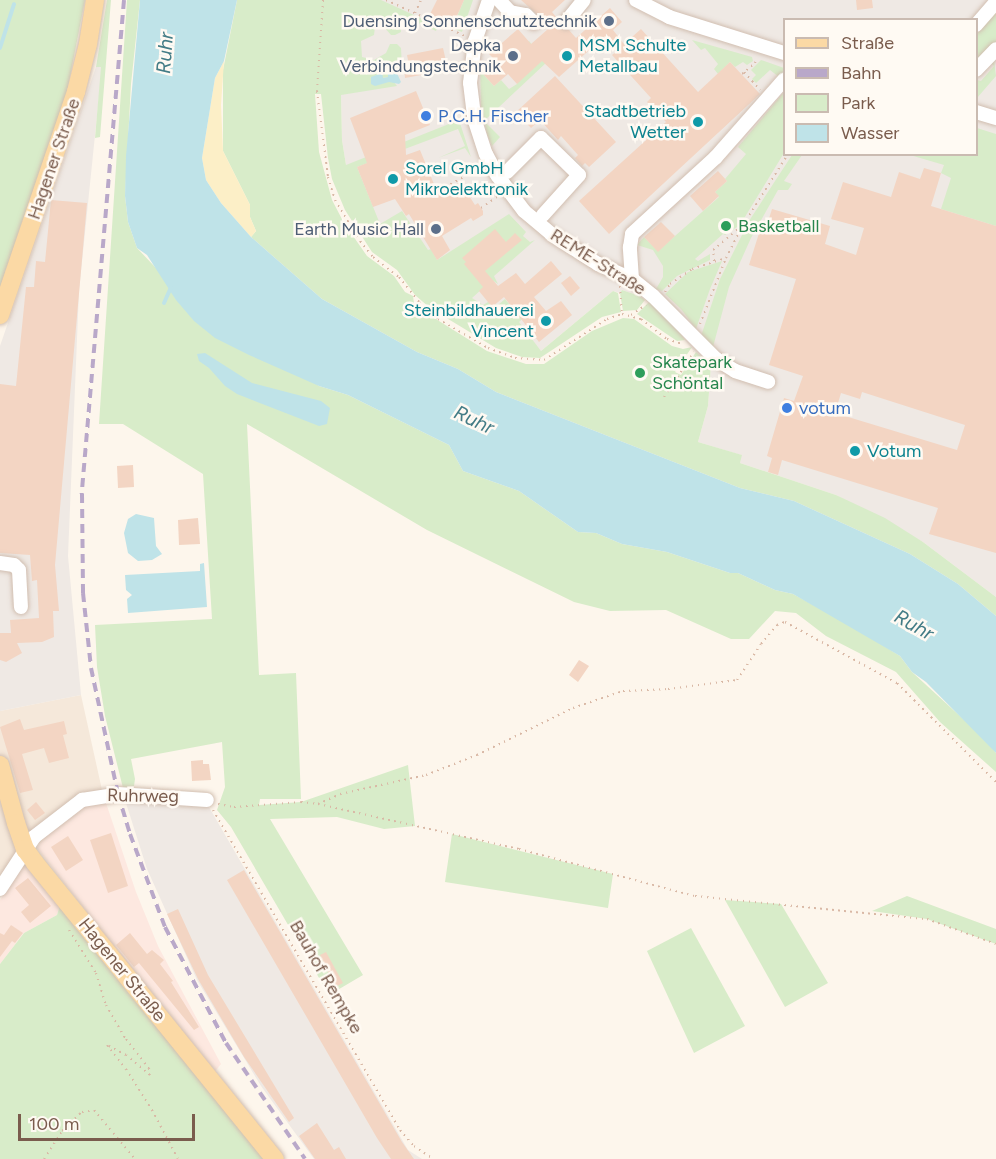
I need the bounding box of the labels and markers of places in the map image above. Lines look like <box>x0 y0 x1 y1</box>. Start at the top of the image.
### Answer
place label: Duensing Sonnenschutztechnik <box>342 10 597 32</box>
marker: Duensing Sonnenschutztechnik <box>602 14 616 28</box>
place label: Depka Verbindungstechnik <box>340 35 501 78</box>
place label: MSM Schulte Metallbau <box>579 35 686 78</box>
marker: Depka Verbindungstechnik <box>506 49 520 63</box>
marker: MSM Schulte Metallbau <box>560 49 574 63</box>
place label: Stadtbetrieb Wetter <box>584 101 686 144</box>
place label: P.C.H. Fischer <box>438 105 549 127</box>
marker: P.C.H. Fischer <box>419 109 433 123</box>
marker: Stadtbetrieb Wetter <box>691 115 705 129</box>
place label: Sorel GmbH Mikroelektronik <box>405 158 528 201</box>
marker: Sorel GmbH Mikroelektronik <box>386 172 400 186</box>
place label: Basketball <box>738 215 819 237</box>
place label: Earth Music Hall <box>294 218 424 240</box>
marker: Basketball <box>719 219 733 233</box>
marker: Earth Music Hall <box>429 222 443 236</box>
place label: Steinbildhauerei Vincent <box>404 300 534 342</box>
marker: Steinbildhauerei Vincent <box>539 314 553 328</box>
place label: Skatepark Schöntal <box>652 352 732 394</box>
marker: Skatepark Schöntal <box>633 366 647 380</box>
place label: votum <box>799 397 851 419</box>
marker: votum <box>780 401 794 415</box>
place label: Votum <box>867 440 921 462</box>
marker: Votum <box>848 444 862 458</box>

